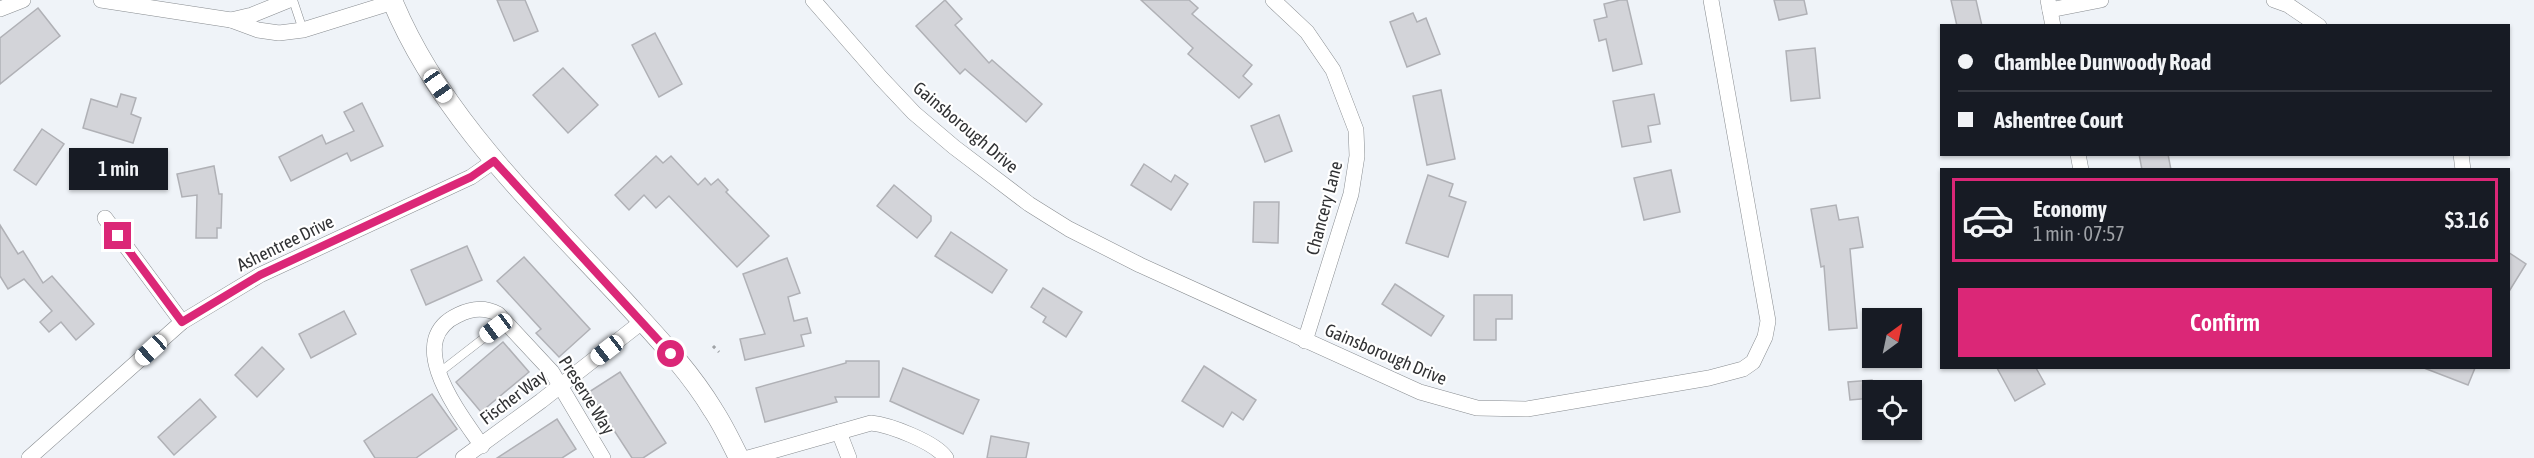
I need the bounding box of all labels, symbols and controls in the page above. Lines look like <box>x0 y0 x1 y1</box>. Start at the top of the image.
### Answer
text: Chamblee Dunwoody Road <box>1994 49 2211 75</box>
car <box>420 66 456 106</box>
street label: Gainsborough Drive <box>909 77 1023 177</box>
text: Ashentree Court <box>1994 107 2123 133</box>
callout: 1 min <box>68 149 168 191</box>
text: 1 min <box>98 157 139 180</box>
street label: Chancery Lane <box>1301 159 1347 257</box>
icon: car <box>1961 193 2015 247</box>
text: Economy <box>2033 196 2107 222</box>
text: $3.16 <box>2445 207 2489 233</box>
street label: Ashentree Drive <box>233 211 337 275</box>
route end <box>104 222 131 249</box>
text: 1 min · 07:57 <box>2033 222 2125 245</box>
button: Confirm <box>1958 288 2492 357</box>
north arrow <box>1862 308 1922 368</box>
map controls <box>1862 308 1922 440</box>
car <box>476 310 516 346</box>
street label: Gainsborough Drive <box>1322 319 1450 389</box>
car <box>132 331 170 369</box>
car <box>587 332 627 368</box>
route start <box>657 340 684 367</box>
street label: Preserve Way <box>555 352 619 438</box>
street label: Fischer Way <box>476 365 550 429</box>
button: locate <box>1862 380 1922 440</box>

